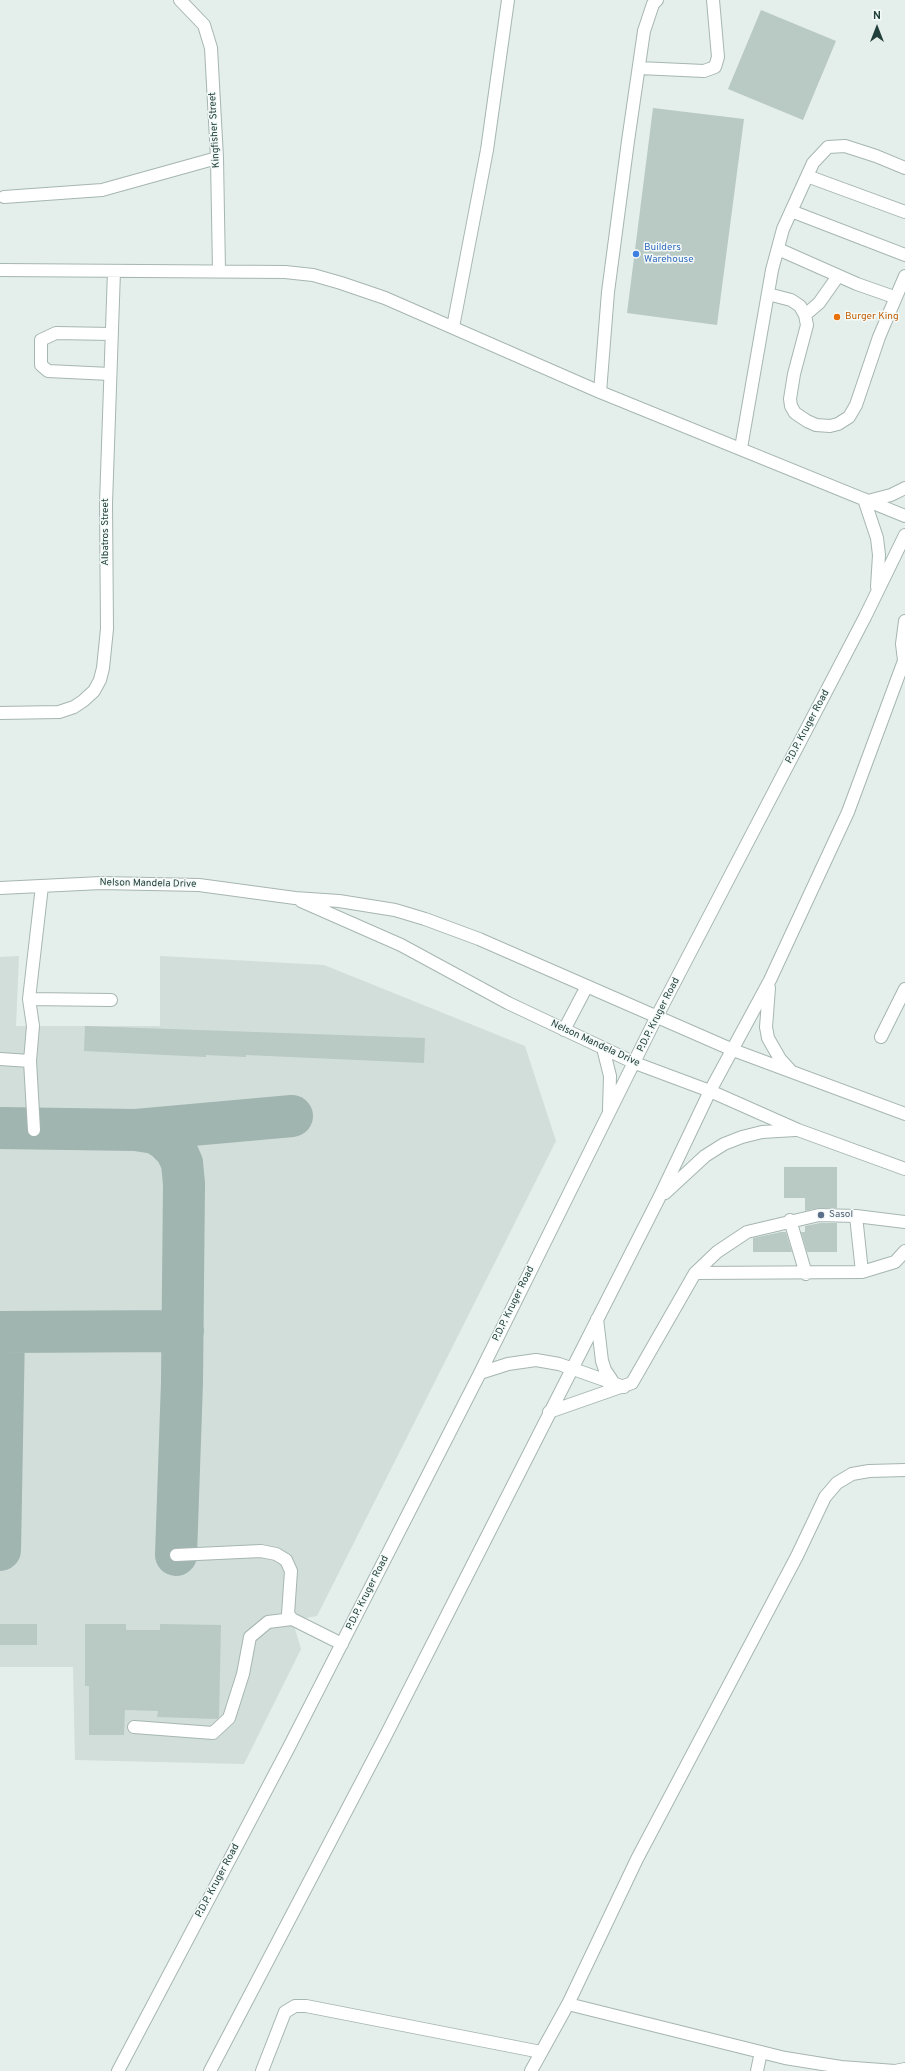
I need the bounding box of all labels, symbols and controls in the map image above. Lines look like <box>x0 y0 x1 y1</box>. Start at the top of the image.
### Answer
north arrow <box>857 8 897 48</box>
text: N <box>873 9 881 23</box>
street label: Kingfisher Street <box>207 92 223 168</box>
place label: Builders Warehouse <box>644 242 694 266</box>
marker: Builders Warehouse <box>631 249 641 259</box>
place label: Burger King <box>845 311 899 323</box>
marker: Burger King <box>832 312 842 322</box>
street label: Albatros Street <box>100 498 112 566</box>
street label: P.D.P. Kruger Road <box>783 688 833 766</box>
street label: Nelson Mandela Drive <box>99 877 197 891</box>
street label: P.D.P. Kruger Road <box>635 976 683 1054</box>
street label: Nelson Mandela Drive <box>548 1018 642 1070</box>
place label: Sasol <box>829 1209 853 1221</box>
marker: Sasol <box>816 1210 826 1220</box>
street label: P.D.P. Kruger Road <box>491 1265 537 1343</box>
street label: P.D.P. Kruger Road <box>344 1554 392 1632</box>
street label: P.D.P. Kruger Road <box>193 1842 243 1920</box>

